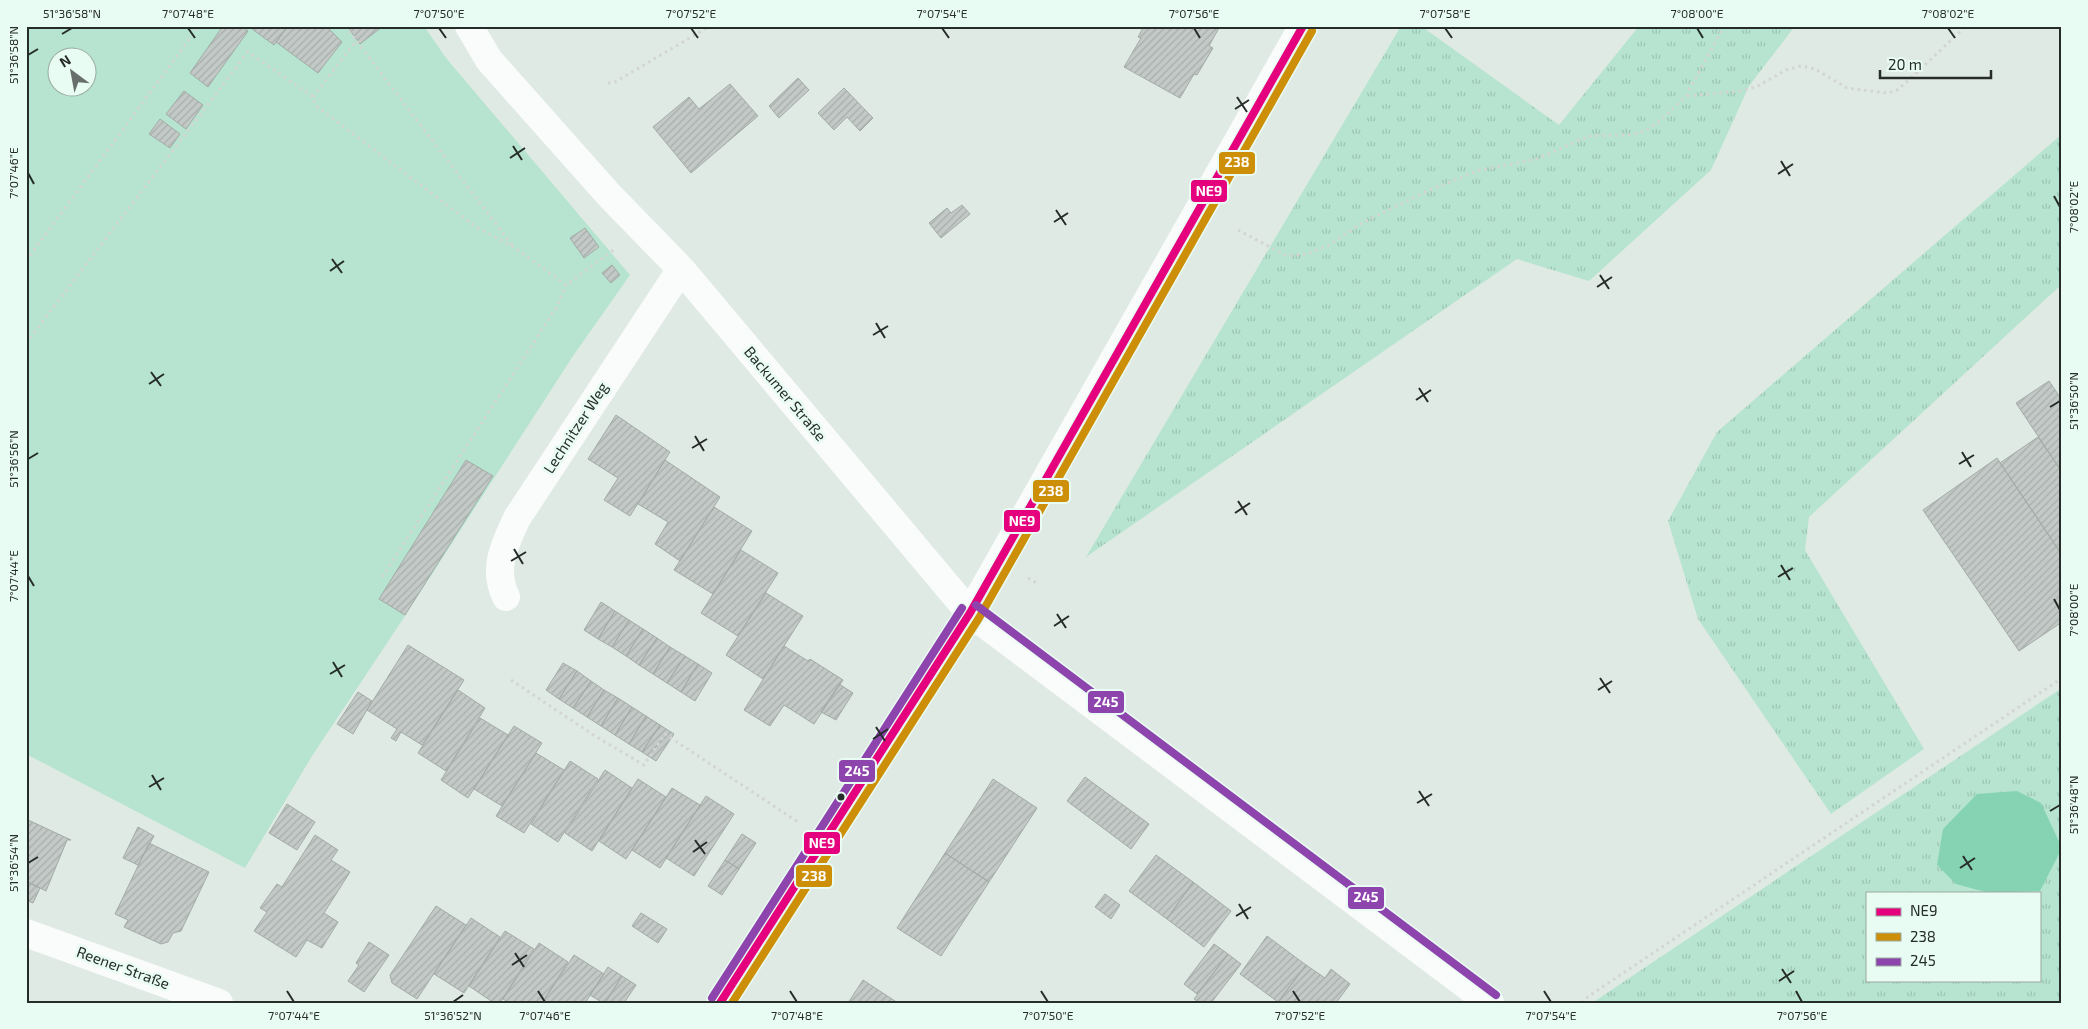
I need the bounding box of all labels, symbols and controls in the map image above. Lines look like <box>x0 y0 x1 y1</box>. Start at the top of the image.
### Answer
text: 51°36'58"N <box>43 6 101 20</box>
text: 7°07'48"E <box>162 6 214 20</box>
text: 7°07'50"E <box>413 6 465 20</box>
text: 7°07'52"E <box>666 6 717 20</box>
text: 7°07'54"E <box>916 6 968 20</box>
text: 7°07'56"E <box>1169 6 1220 20</box>
text: 7°07'58"E <box>1419 6 1471 20</box>
text: 7°08'00"E <box>1671 6 1724 20</box>
text: 7°08'02"E <box>1922 6 1975 20</box>
text: 51°36'58"N <box>6 26 20 84</box>
north arrow <box>48 48 98 98</box>
scale bar <box>1880 48 1992 80</box>
text: N <box>56 51 74 70</box>
text: 20 m <box>1888 55 1922 73</box>
text: 7°07'46"E <box>6 147 20 199</box>
line badge: 238 <box>1218 151 1256 175</box>
text: 238 <box>1225 153 1249 170</box>
line badge: NE9 <box>1190 179 1228 203</box>
text: 7°08'02"E <box>2066 180 2080 233</box>
text: NE9 <box>1196 182 1222 199</box>
street label: Backumer Straße <box>741 342 831 444</box>
text: 51°36'50"N <box>2066 372 2080 430</box>
street label: Lechnitzer Weg <box>539 378 612 476</box>
text: 51°36'56"N <box>6 430 20 488</box>
line badge: 238 <box>1032 479 1070 503</box>
text: 238 <box>1039 482 1063 499</box>
line badge: NE9 <box>1003 509 1041 533</box>
text: NE9 <box>1009 512 1035 529</box>
text: 7°07'44"E <box>6 550 20 602</box>
text: 7°08'00"E <box>2066 583 2080 636</box>
line badge: 245 <box>1087 690 1125 714</box>
text: 245 <box>1094 693 1119 710</box>
line badge: 245 <box>838 759 876 783</box>
text: 245 <box>845 762 870 779</box>
text: 51°36'48"N <box>2066 776 2080 834</box>
unlabelled marker <box>836 792 846 802</box>
line badge: NE9 <box>803 831 841 855</box>
text: 51°36'54"N <box>6 834 20 892</box>
text: NE9 <box>809 834 835 851</box>
line badge: 238 <box>795 864 833 888</box>
text: 238 <box>802 867 826 884</box>
line badge: 245 <box>1347 886 1385 910</box>
text: 245 <box>1354 888 1379 905</box>
legend <box>1866 892 2040 982</box>
text: NE9 <box>1910 901 1938 919</box>
text: 238 <box>1910 927 1936 945</box>
street label: Reener Straße <box>74 942 172 992</box>
text: 245 <box>1910 951 1936 969</box>
text: 7°07'44"E <box>268 1008 320 1022</box>
text: 51°36'52"N <box>424 1008 482 1022</box>
text: 7°07'46"E <box>519 1008 571 1022</box>
text: 7°07'48"E <box>771 1008 823 1022</box>
text: 7°07'50"E <box>1022 1008 1074 1022</box>
text: 7°07'52"E <box>1275 1008 1326 1022</box>
text: 7°07'54"E <box>1525 1008 1577 1022</box>
text: 7°07'56"E <box>1777 1008 1828 1022</box>

